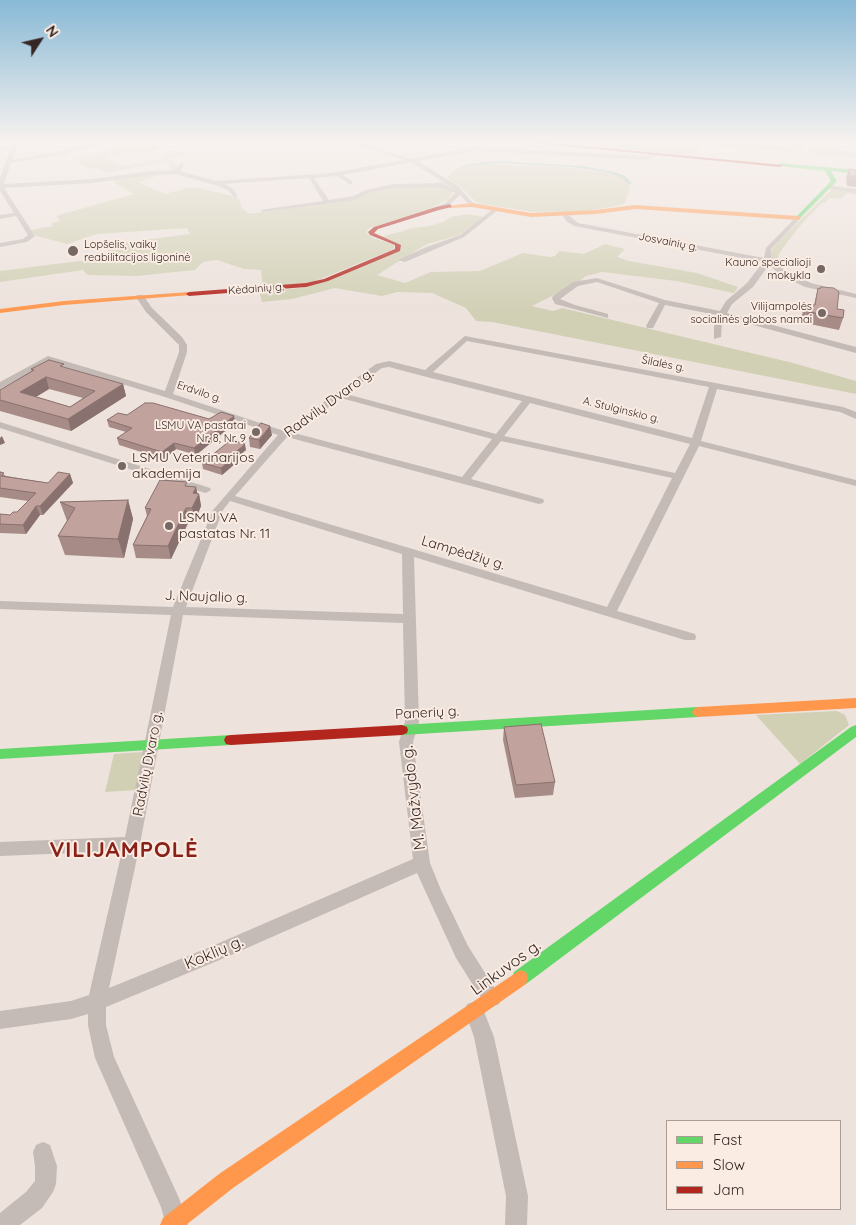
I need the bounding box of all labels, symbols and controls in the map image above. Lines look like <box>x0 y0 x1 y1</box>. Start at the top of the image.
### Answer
north arrow <box>15 15 65 65</box>
text: N <box>42 22 63 41</box>
street label: Josvainių g. <box>637 230 699 254</box>
place label: Lopšelis, vaikų reabilitacijos ligoninė <box>84 238 191 264</box>
marker: Lopšelis, vaikų reabilitacijos ligoninė <box>66 244 80 258</box>
place label: Kauno specialioji mokykla <box>725 256 811 282</box>
marker: Kauno specialioji mokykla <box>815 263 827 275</box>
street label: Kėdainių g. <box>228 280 284 298</box>
place label: Vilijampolės socialinės globos namai <box>690 300 812 326</box>
marker: Vilijampolės socialinės globos namai <box>816 307 828 319</box>
street label: Šilalės g. <box>640 353 686 375</box>
street label: Radvilų Dvaro g. <box>281 365 377 441</box>
street label: Erdvilo g. <box>175 378 223 406</box>
street label: A. Stulginskio g. <box>581 394 661 426</box>
place label: LSMU VA pastatai Nr. 8, Nr. 9 <box>155 419 246 445</box>
marker: LSMU VA pastatai Nr. 8, Nr. 9 <box>250 426 262 438</box>
place label: LSMU Veterinarijos akademija <box>132 450 254 482</box>
marker: LSMU Veterinarijos akademija <box>116 460 128 472</box>
place label: LSMU VA pastatas Nr. 11 <box>179 510 270 542</box>
marker: LSMU VA pastatas Nr. 11 <box>163 520 175 532</box>
street label: Lampėdžių g. <box>419 532 507 574</box>
street label: J. Naujalio g. <box>164 587 248 607</box>
street label: Panerių g. <box>395 703 459 723</box>
street label: Radvilų Dvaro g. <box>130 710 166 818</box>
street label: M. Mažvydo g. <box>398 745 430 851</box>
district label: VILIJAMPOLĖ <box>48 837 200 863</box>
street label: Koklių g. <box>182 932 246 974</box>
street label: Linkuvos g. <box>467 936 545 1000</box>
legend <box>666 1120 841 1210</box>
text: Fast <box>713 1130 742 1149</box>
text: Slow <box>713 1155 745 1174</box>
text: Jam <box>713 1180 744 1199</box>

